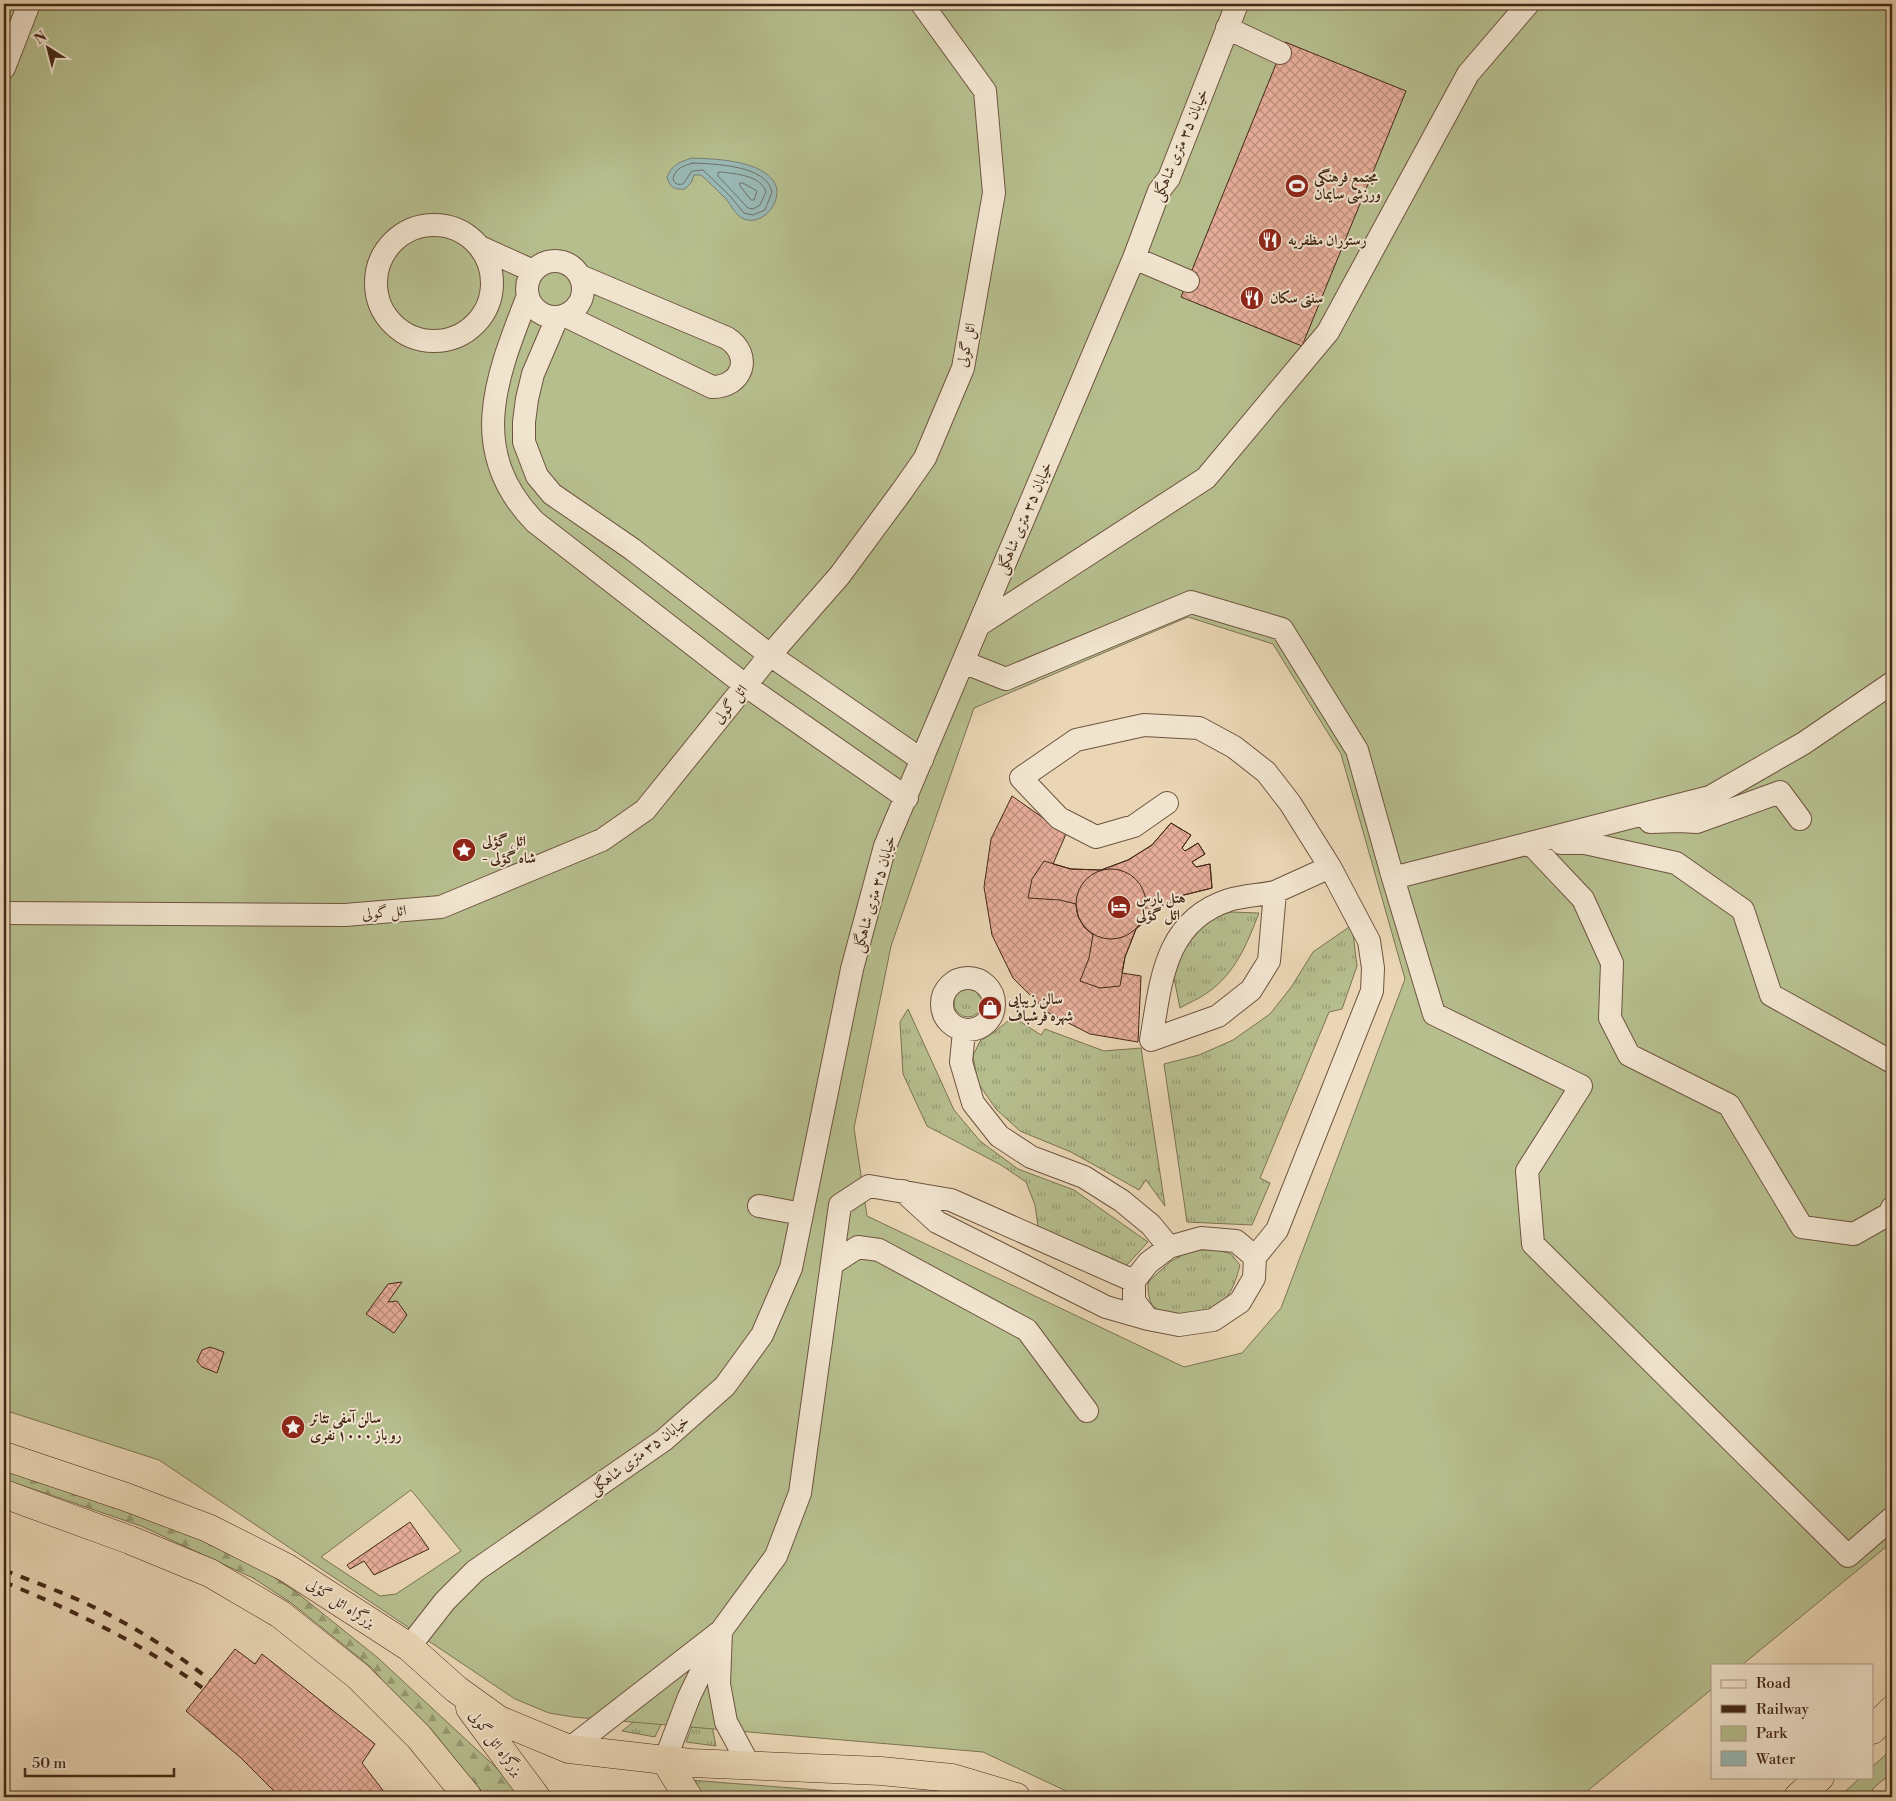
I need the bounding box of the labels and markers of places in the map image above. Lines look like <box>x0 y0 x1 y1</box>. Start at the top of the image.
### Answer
place label: مجتمع فرهنگی ورزشی سایمان <box>1314 168 1381 205</box>
sports icon: مجتمع فرهنگی ورزشی سایمان <box>1284 173 1310 199</box>
restaurant icon: رستوران مظفریه <box>1257 227 1283 253</box>
place label: رستوران مظفریه <box>1288 231 1367 250</box>
restaurant icon: سنتی سکان <box>1239 285 1265 311</box>
place label: سنتی سکان <box>1270 289 1323 309</box>
place label: ائل گؤلی - شاه گؤلی <box>481 832 536 868</box>
place icon: ائل گؤلی - شاه گؤلی <box>451 837 477 863</box>
place label: هتل پارس ائل گؤلی <box>1135 889 1186 926</box>
hotel icon: هتل پارس ائل گؤلی <box>1106 894 1132 920</box>
place label: سالن زیبایی شهره فرشباف <box>1007 990 1073 1026</box>
shop icon: سالن زیبایی شهره فرشباف <box>977 995 1003 1021</box>
place label: سالن آمفی تئاتر رو باز ۱۰۰۰ نفری <box>308 1409 402 1445</box>
place icon: سالن آمفی تئاتر رو باز ۱۰۰۰ نفری <box>280 1414 306 1440</box>

